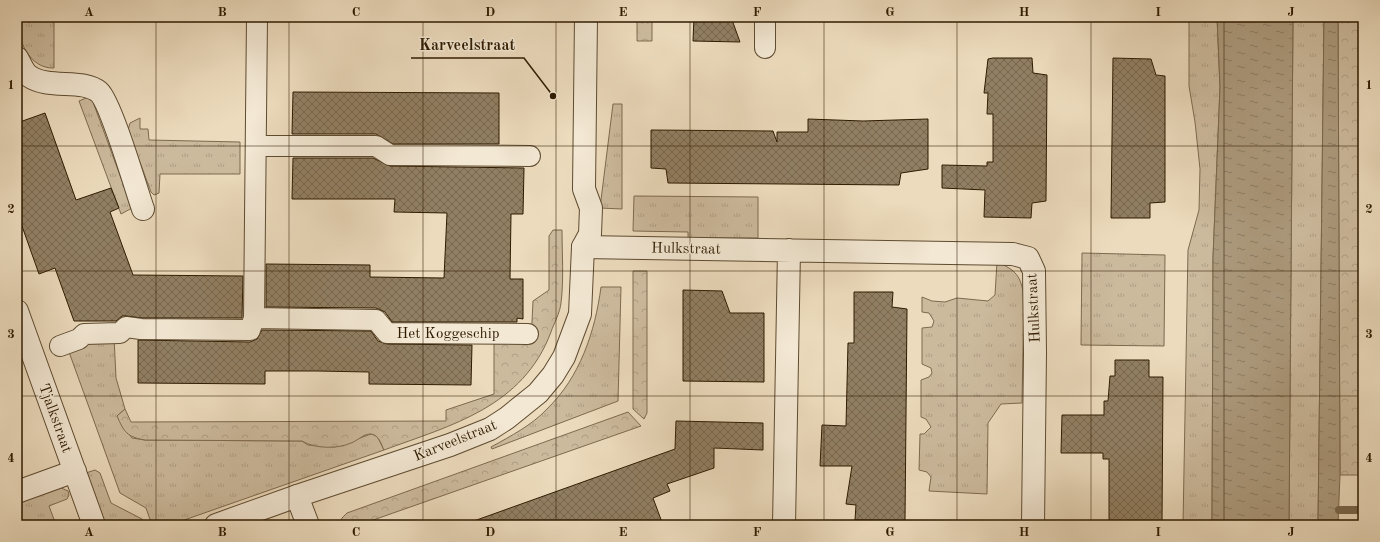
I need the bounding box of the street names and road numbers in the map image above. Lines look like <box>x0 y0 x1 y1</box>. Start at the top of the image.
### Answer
street label: Hulkstraat <box>651 241 721 258</box>
street label: Hulkstraat <box>1025 273 1044 343</box>
street label: Het Koggeschip <box>396 327 500 342</box>
street label: Tjalkstraat <box>35 382 74 455</box>
street label: Karveelstraat <box>412 418 499 465</box>

